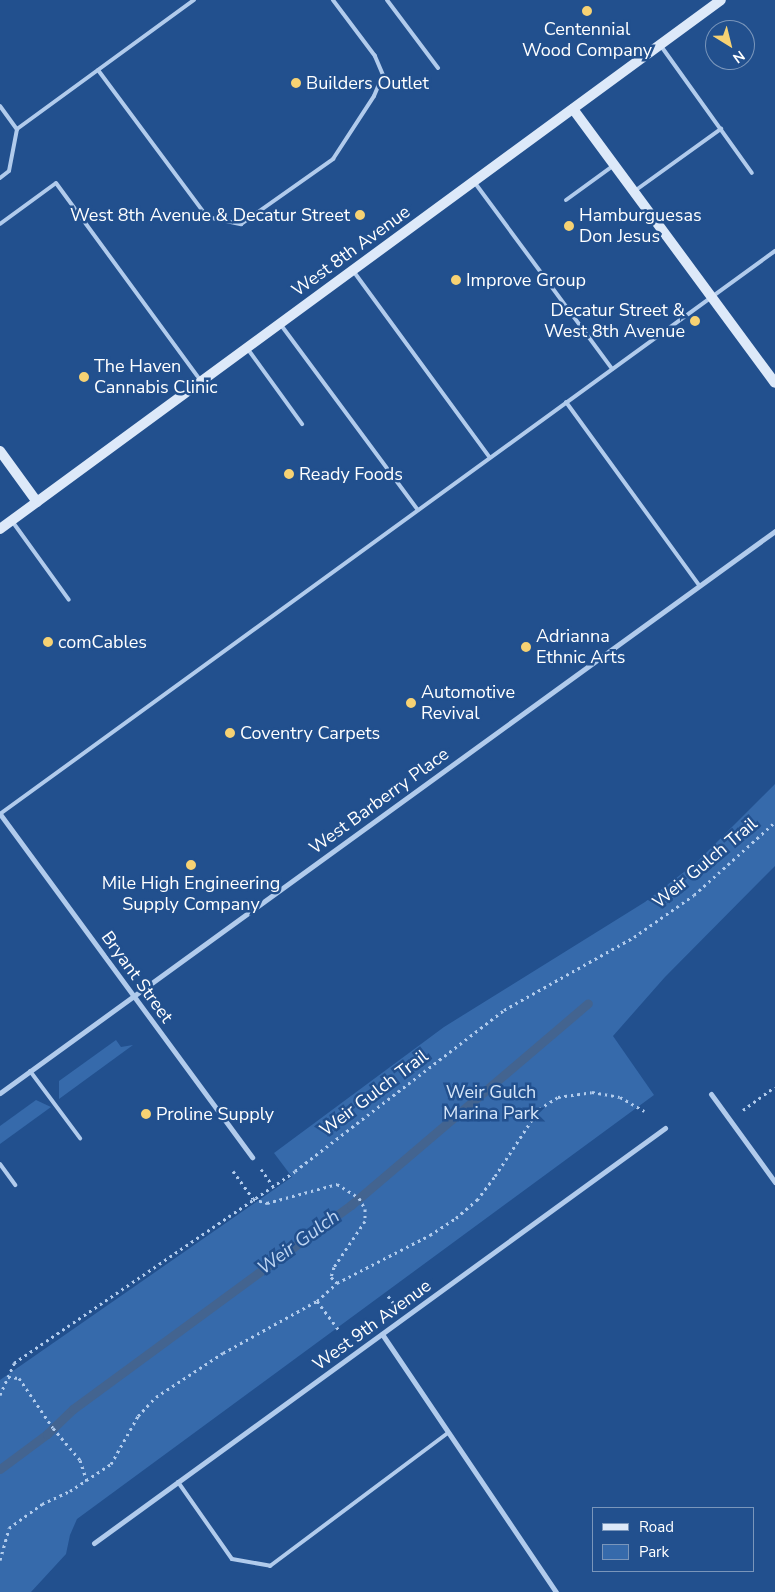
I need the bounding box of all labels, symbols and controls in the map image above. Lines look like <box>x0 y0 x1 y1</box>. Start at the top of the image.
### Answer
marker: Centennial Wood Company <box>581 5 593 17</box>
place label: Centennial Wood Company <box>522 19 652 62</box>
north arrow <box>705 20 755 70</box>
text: N <box>729 46 748 67</box>
place label: Builders Outlet <box>306 72 429 94</box>
marker: Builders Outlet <box>290 77 302 89</box>
street label: West 8th Avenue <box>288 201 414 301</box>
place label: West 8th Avenue & Decatur Street <box>70 204 350 226</box>
place label: Hamburguesas Don Jesus <box>579 205 702 248</box>
marker: West 8th Avenue & Decatur Street <box>354 209 366 221</box>
marker: Hamburguesas Don Jesus <box>563 220 575 232</box>
place label: Improve Group <box>466 269 586 291</box>
marker: Improve Group <box>450 274 462 286</box>
place label: Decatur Street & West 8th Avenue <box>544 300 685 342</box>
marker: Decatur Street & West 8th Avenue <box>689 315 701 327</box>
place label: The Haven Cannabis Clinic <box>94 356 218 398</box>
marker: The Haven Cannabis Clinic <box>78 371 90 383</box>
place label: Ready Foods <box>299 463 403 485</box>
marker: Ready Foods <box>283 468 295 480</box>
place label: Adrianna Ethnic Arts <box>536 626 625 669</box>
place label: comCables <box>58 631 147 653</box>
marker: comCables <box>42 636 54 648</box>
marker: Adrianna Ethnic Arts <box>520 641 532 653</box>
place label: Automotive Revival <box>421 682 515 724</box>
marker: Automotive Revival <box>405 697 417 709</box>
place label: Coventry Carpets <box>240 722 380 744</box>
marker: Coventry Carpets <box>224 727 236 739</box>
street label: West Barberry Place <box>305 743 453 859</box>
street label: Weir Gulch Trail <box>648 813 762 913</box>
marker: Mile High Engineering Supply Company <box>185 859 197 871</box>
place label: Mile High Engineering Supply Company <box>102 873 280 916</box>
street label: Bryant Street <box>97 927 177 1027</box>
street label: Weir Gulch Trail <box>316 1045 432 1141</box>
park label: Weir Gulch Marina Park <box>443 1082 539 1124</box>
place label: Proline Supply <box>156 1103 274 1125</box>
marker: Proline Supply <box>140 1108 152 1120</box>
water label: Weir Gulch <box>254 1206 344 1280</box>
street label: West 9th Avenue <box>309 1275 435 1375</box>
legend <box>592 1507 755 1572</box>
text: Road <box>639 1517 674 1537</box>
text: Park <box>639 1542 669 1562</box>

